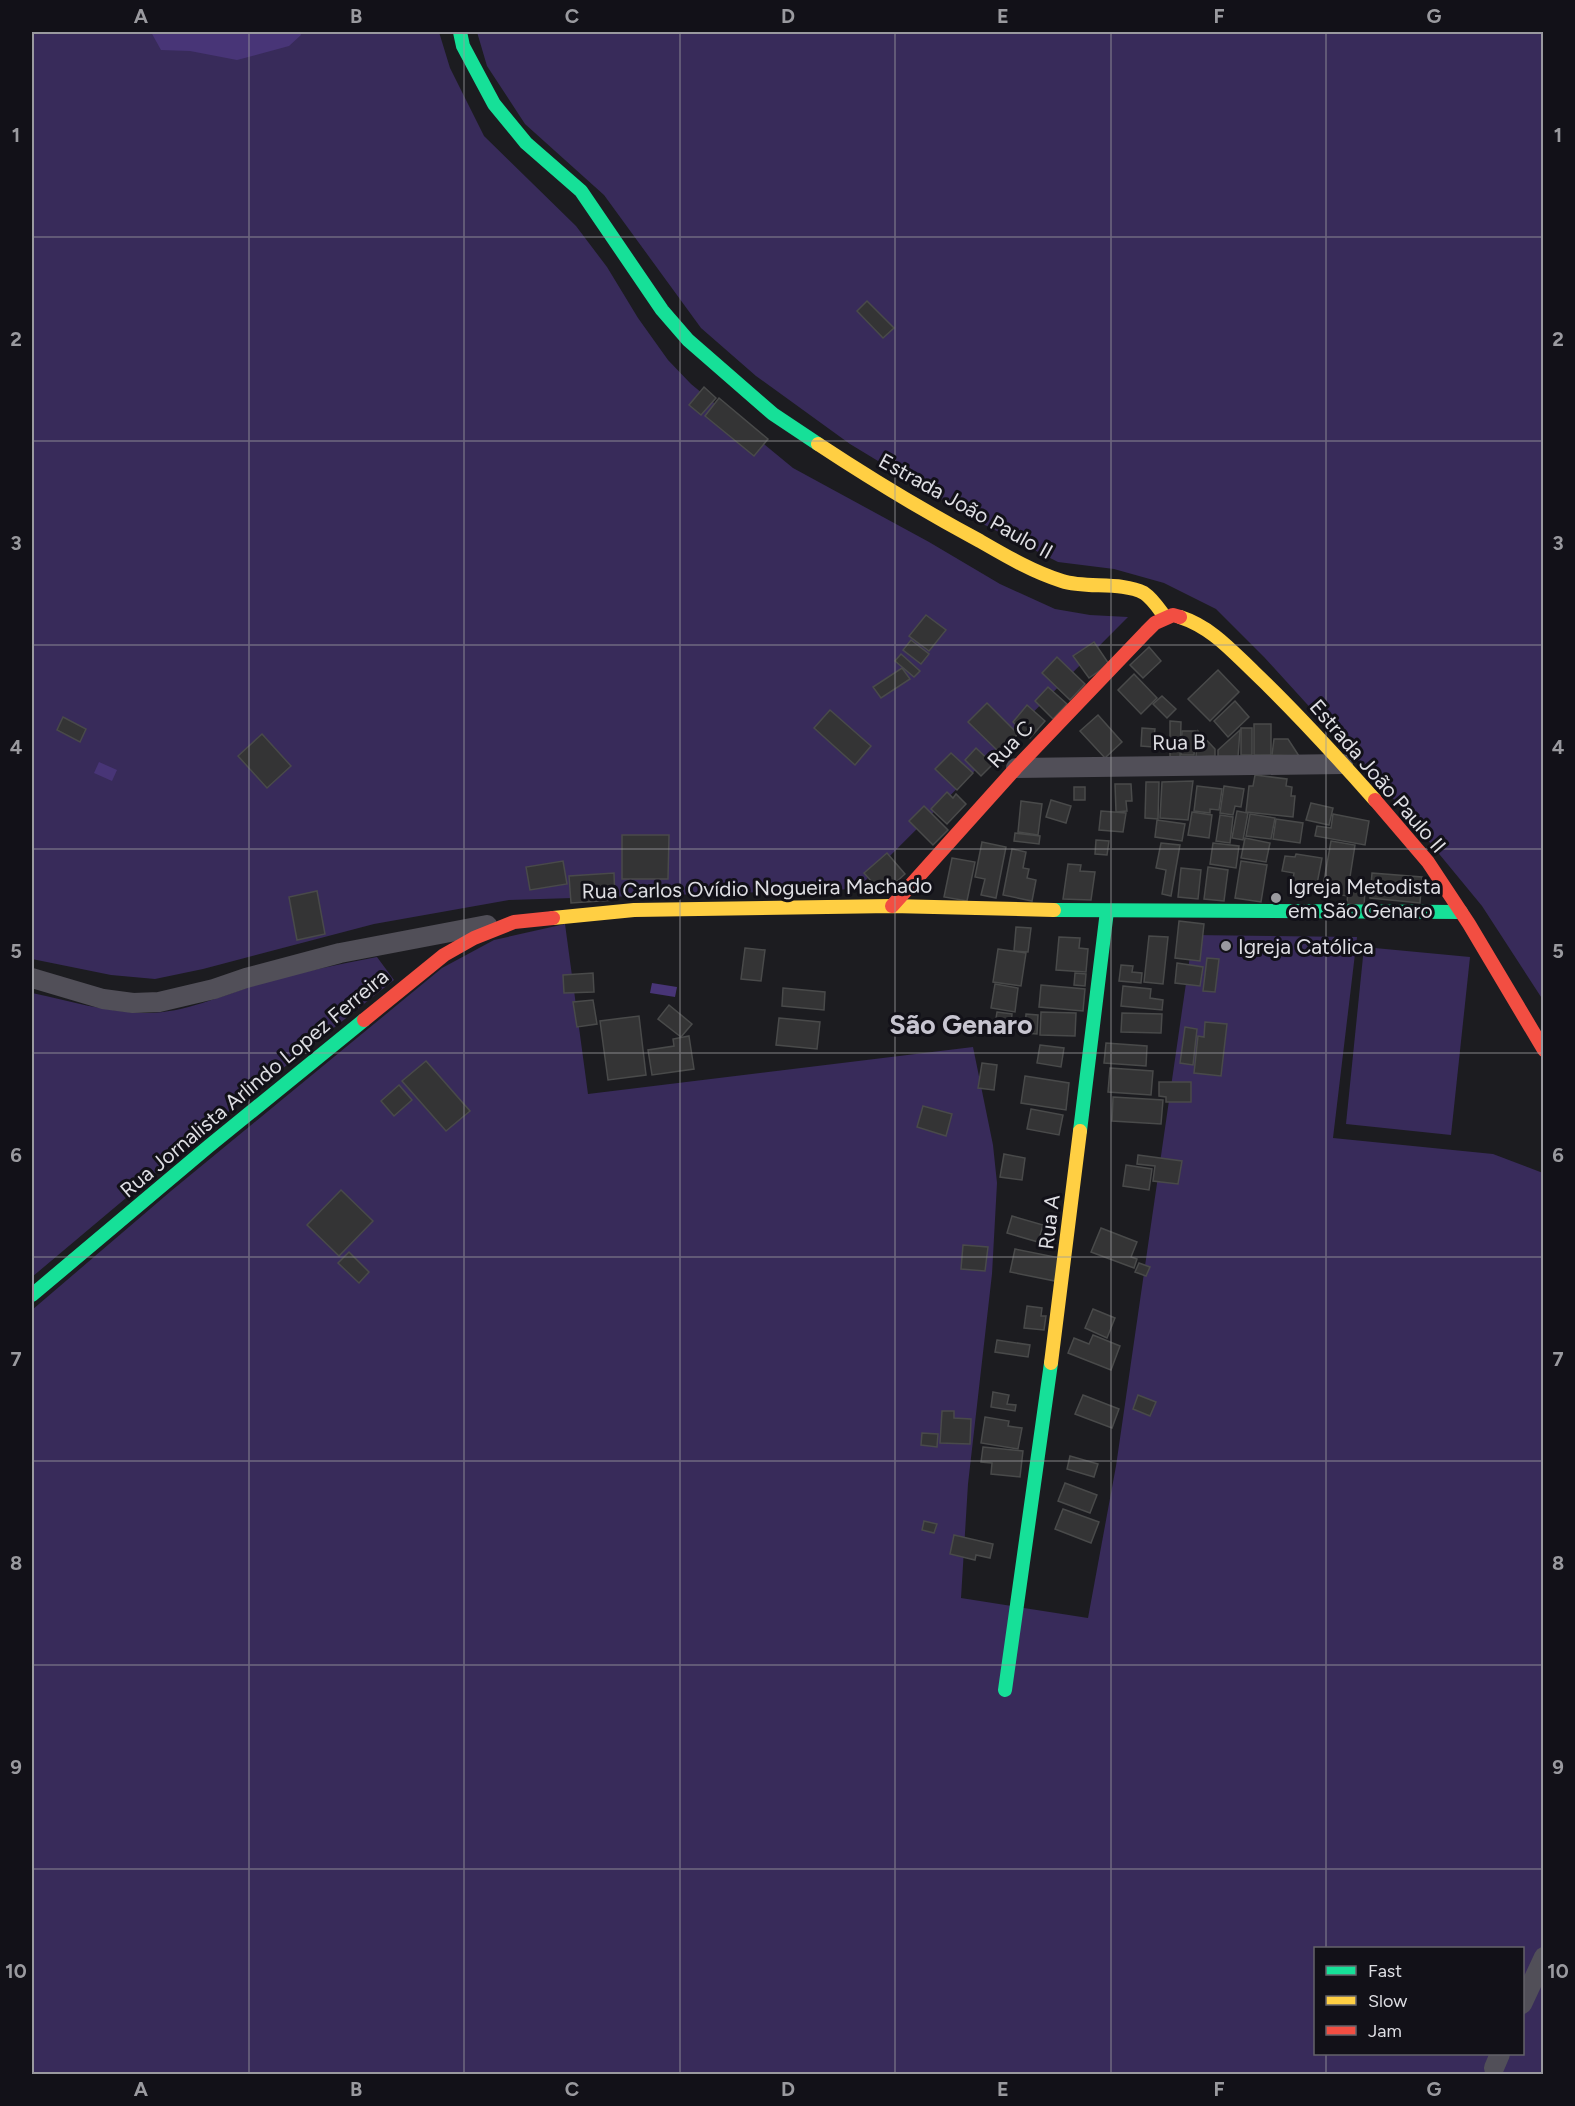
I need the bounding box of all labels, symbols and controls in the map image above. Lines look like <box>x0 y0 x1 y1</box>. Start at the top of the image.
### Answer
text: A <box>134 4 149 28</box>
text: B <box>350 4 362 28</box>
text: C <box>565 4 579 28</box>
text: D <box>781 4 795 28</box>
text: E <box>997 4 1009 28</box>
text: F <box>1213 4 1225 28</box>
text: G <box>1427 4 1442 28</box>
text: 1 <box>12 123 20 147</box>
text: 1 <box>1554 123 1562 147</box>
text: 2 <box>10 327 22 351</box>
text: 2 <box>1552 327 1564 351</box>
street label: Estrada João Paulo II <box>875 448 1057 564</box>
text: 3 <box>10 531 22 555</box>
text: 3 <box>1552 531 1564 555</box>
street label: Estrada João Paulo II <box>1305 694 1451 858</box>
street label: Rua C <box>982 715 1038 773</box>
street label: Rua B <box>1152 729 1206 755</box>
text: 4 <box>10 735 23 759</box>
text: 4 <box>1552 735 1565 759</box>
street label: Rua Carlos Ovídio Nogueira Machado <box>581 872 933 904</box>
place label: Igreja Metodista em São Genaro <box>1288 874 1441 923</box>
marker: Igreja Metodista em São Genaro <box>1269 891 1283 905</box>
place label: Igreja Católica <box>1238 934 1374 959</box>
text: 5 <box>10 939 22 963</box>
marker: Igreja Católica <box>1219 939 1233 953</box>
text: 5 <box>1552 939 1564 963</box>
street label: Rua Jornalista Arlindo Lopez Ferreira <box>115 963 393 1203</box>
district label: São Genaro <box>889 1008 1033 1041</box>
text: 6 <box>10 1143 22 1167</box>
text: 6 <box>1552 1143 1564 1167</box>
street label: Rua A <box>1033 1193 1065 1251</box>
text: 7 <box>10 1347 22 1371</box>
text: 7 <box>1552 1347 1564 1371</box>
text: 8 <box>10 1551 22 1575</box>
text: 8 <box>1552 1551 1564 1575</box>
text: 9 <box>10 1755 22 1779</box>
text: 9 <box>1552 1755 1564 1779</box>
legend <box>1314 1947 1524 2055</box>
text: 10 <box>5 1959 27 1983</box>
text: 10 <box>1547 1959 1569 1983</box>
text: Fast <box>1368 1960 1402 1982</box>
text: Slow <box>1368 1990 1407 2012</box>
text: Jam <box>1368 2020 1402 2042</box>
text: A <box>134 2077 149 2101</box>
text: B <box>350 2077 362 2101</box>
text: C <box>565 2077 579 2101</box>
text: D <box>781 2077 795 2101</box>
text: E <box>997 2077 1009 2101</box>
text: F <box>1213 2077 1225 2101</box>
text: G <box>1427 2077 1442 2101</box>

